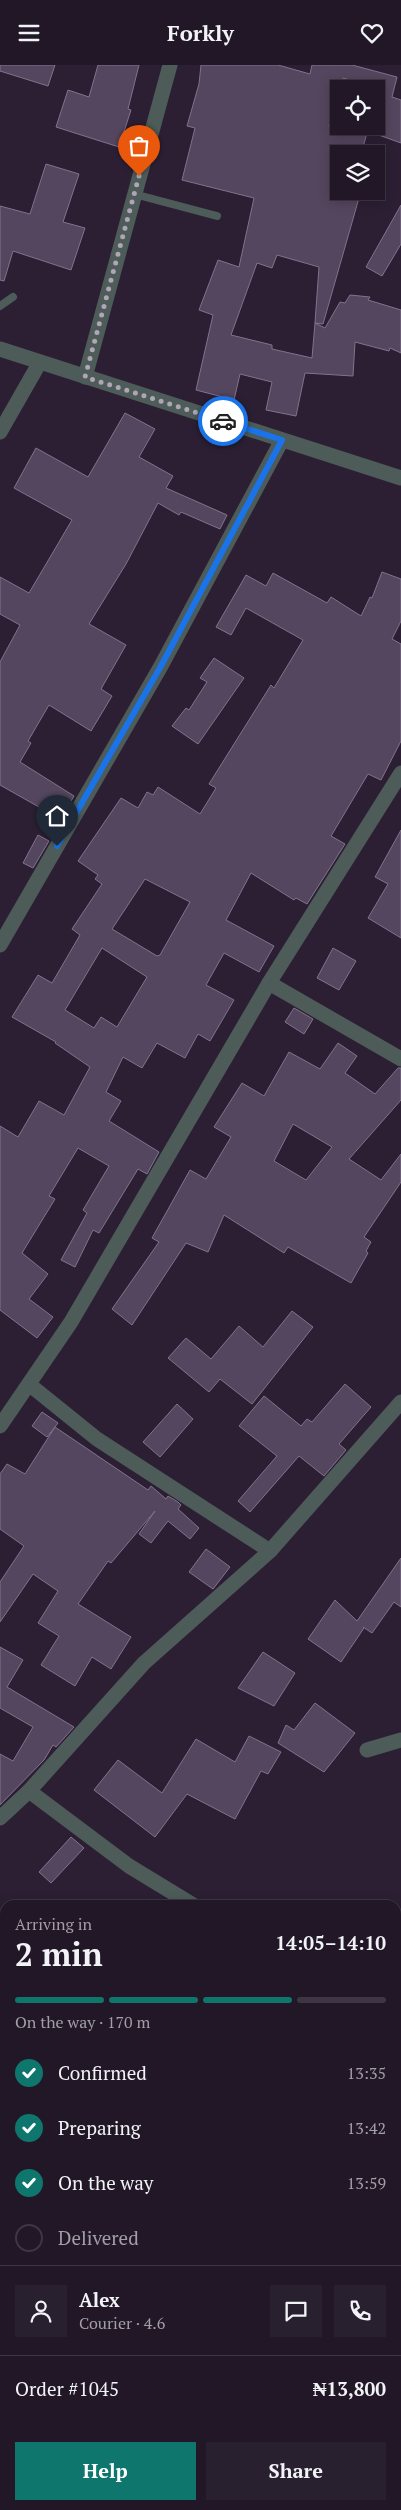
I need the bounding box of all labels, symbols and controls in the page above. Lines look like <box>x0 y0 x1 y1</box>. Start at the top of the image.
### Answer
text: Forkly <box>167 18 234 47</box>
icon: menu <box>15 19 43 47</box>
icon: heart <box>358 19 386 47</box>
map controls <box>330 80 385 200</box>
button: locate <box>330 80 385 135</box>
pin <box>118 125 160 176</box>
icon: bag <box>125 132 153 160</box>
button: layers <box>330 145 385 200</box>
courier <box>198 396 248 446</box>
icon: car <box>209 407 237 435</box>
pin <box>36 795 78 846</box>
icon: home <box>43 802 71 830</box>
text: Arriving in <box>15 1913 92 1935</box>
text: 14:05–14:10 <box>275 1930 386 1955</box>
text: 2 min <box>15 1933 103 1975</box>
text: On the way · 170 m <box>15 2011 150 2033</box>
icon: check <box>15 2059 43 2087</box>
text: Confirmed <box>58 2060 147 2085</box>
text: 13:35 <box>347 2062 386 2084</box>
icon: check <box>15 2114 43 2142</box>
text: Preparing <box>58 2115 141 2140</box>
text: 13:42 <box>347 2117 386 2139</box>
icon: check <box>15 2169 43 2197</box>
text: On the way <box>58 2170 153 2195</box>
text: 13:59 <box>347 2172 386 2194</box>
text: Delivered <box>58 2225 139 2250</box>
button: person <box>15 2285 67 2337</box>
button: chat <box>270 2285 322 2337</box>
button: phone <box>334 2285 386 2337</box>
text: Alex <box>79 2287 120 2312</box>
text: Courier · 4.6 <box>79 2312 165 2334</box>
text: Order #1045 <box>15 2376 119 2401</box>
text: ₦13,800 <box>313 2376 386 2401</box>
button: Help <box>15 2442 196 2500</box>
button: Share <box>206 2442 386 2500</box>

